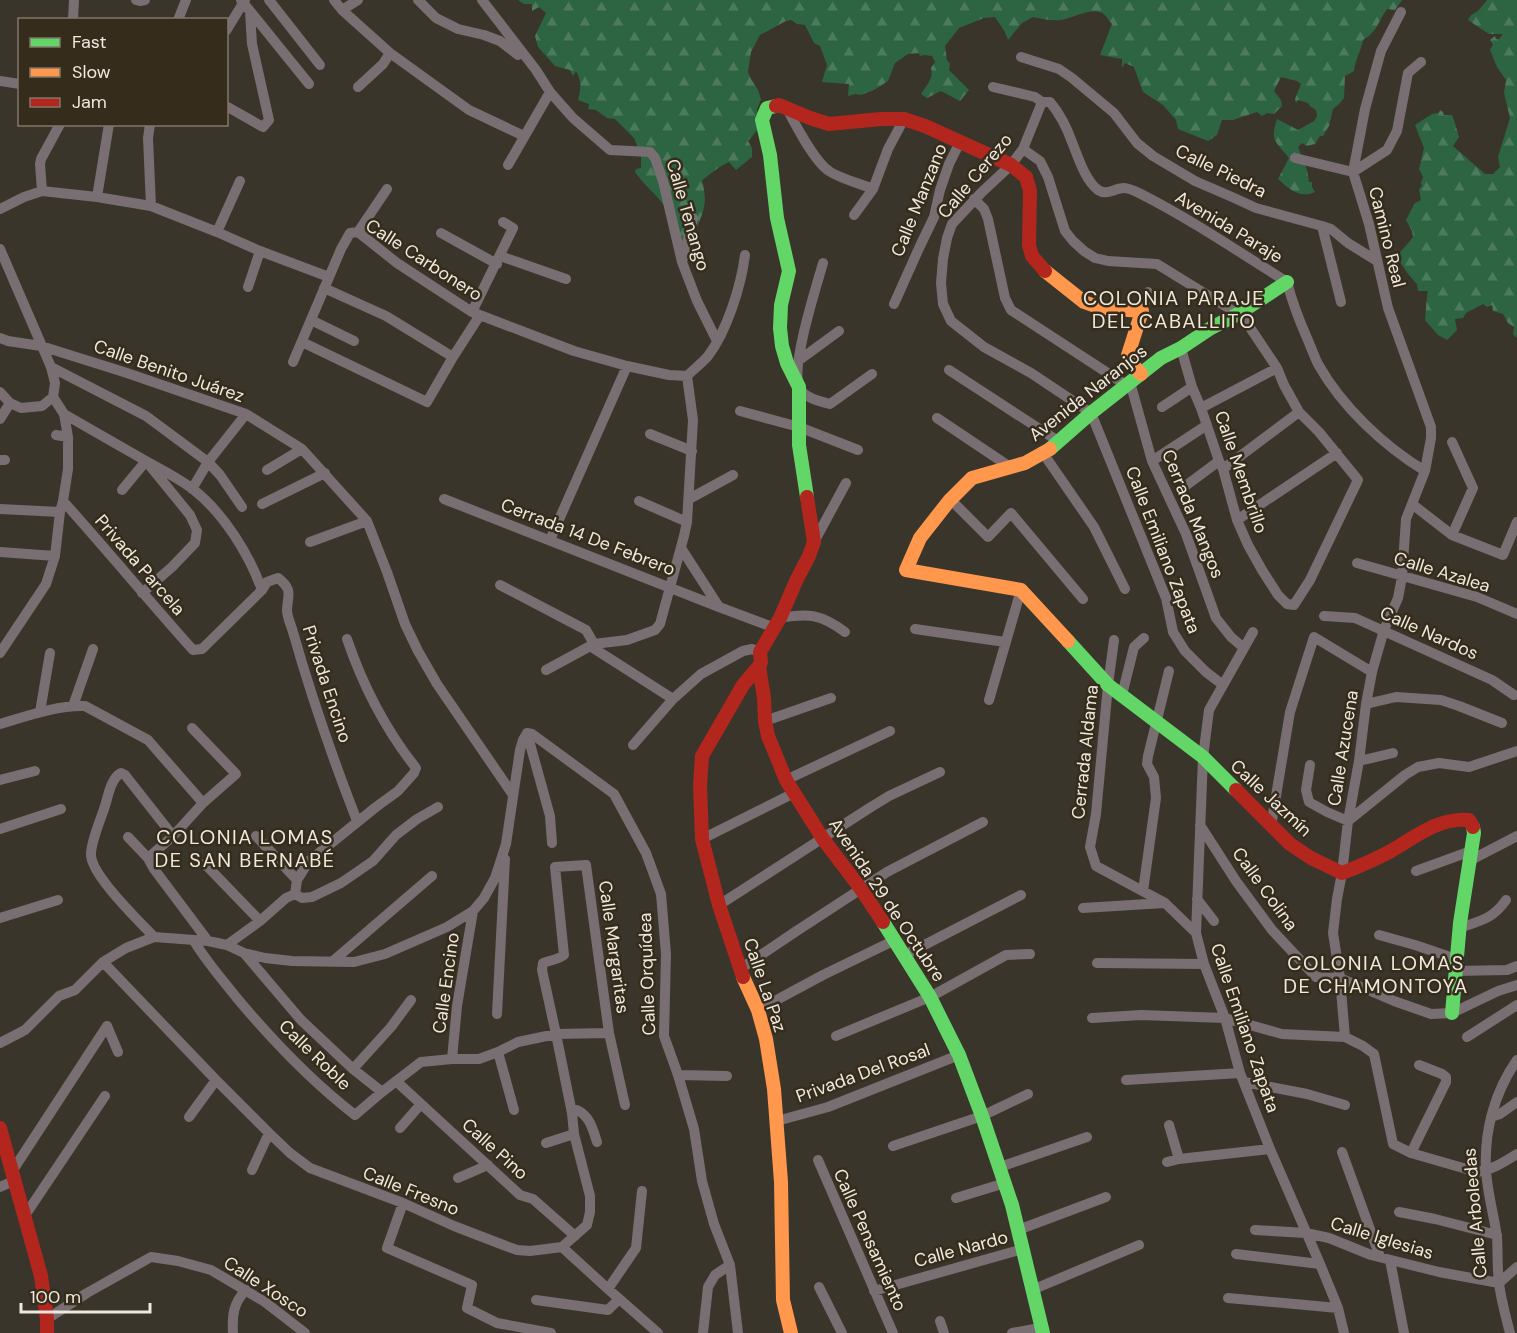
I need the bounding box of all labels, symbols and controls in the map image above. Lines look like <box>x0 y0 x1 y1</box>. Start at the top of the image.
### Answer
legend <box>18 18 228 126</box>
text: Fast <box>72 30 107 54</box>
text: Slow <box>72 60 111 84</box>
text: Jam <box>72 90 107 114</box>
street label: Calle Cerezo <box>932 128 1018 224</box>
street label: Calle Piedra <box>1171 139 1271 203</box>
street label: Calle Manzano <box>885 140 953 260</box>
street label: Calle Tenango <box>661 156 715 274</box>
street label: Camino Real <box>1363 184 1411 290</box>
street label: Avenida Paraje <box>1171 185 1287 269</box>
street label: Calle Carbonero <box>361 213 487 307</box>
district label: COLONIA PARAJE DEL CABALLITO <box>1083 285 1265 334</box>
street label: Calle Benito Juárez <box>91 334 247 408</box>
street label: Avenida Naranjos <box>1024 339 1152 447</box>
street label: Calle Membrillo <box>1209 408 1273 536</box>
street label: Cerrada Mangos <box>1156 446 1230 582</box>
street label: Calle Emiliano Zapata <box>1120 463 1206 637</box>
street label: Cerrada 14 De Febrero <box>497 493 679 581</box>
street label: Privada Parcela <box>89 509 191 621</box>
street label: Calle Azalea <box>1391 546 1493 598</box>
street label: Calle Nardos <box>1376 601 1482 665</box>
street label: Privada Encino <box>297 622 357 746</box>
street label: Cerrada Aldama <box>1066 684 1104 820</box>
street label: Calle Azucena <box>1322 688 1364 808</box>
street label: Calle Jazmín <box>1225 754 1317 842</box>
street label: Avenida 29 de Octubre <box>823 813 951 987</box>
district label: COLONIA LOMAS DE SAN BERNABÉ <box>154 824 336 873</box>
street label: Calle Colina <box>1227 842 1303 936</box>
street label: Calle Margaritas <box>593 879 635 1015</box>
street label: Calle Orquídea <box>633 912 661 1036</box>
street label: Calle Encino <box>427 931 465 1035</box>
street label: Calle La Paz <box>738 935 792 1035</box>
street label: Calle Emiliano Zapata <box>1205 940 1285 1116</box>
district label: COLONIA LOMAS DE CHAMONTOYA <box>1283 950 1469 999</box>
street label: Calle Roble <box>274 1014 356 1096</box>
street label: Privada Del Rosal <box>793 1038 933 1108</box>
street label: Calle Pino <box>457 1113 533 1185</box>
street label: Calle Arboledas <box>1457 1147 1493 1279</box>
street label: Calle Fresno <box>359 1161 463 1221</box>
street label: Calle Pensamiento <box>828 1165 912 1315</box>
street label: Calle Iglesias <box>1328 1211 1436 1265</box>
street label: Calle Nardo <box>911 1225 1011 1273</box>
street label: Calle Xosco <box>219 1251 313 1323</box>
scale bar <box>21 1276 150 1314</box>
text: 100 m <box>30 1285 81 1309</box>

